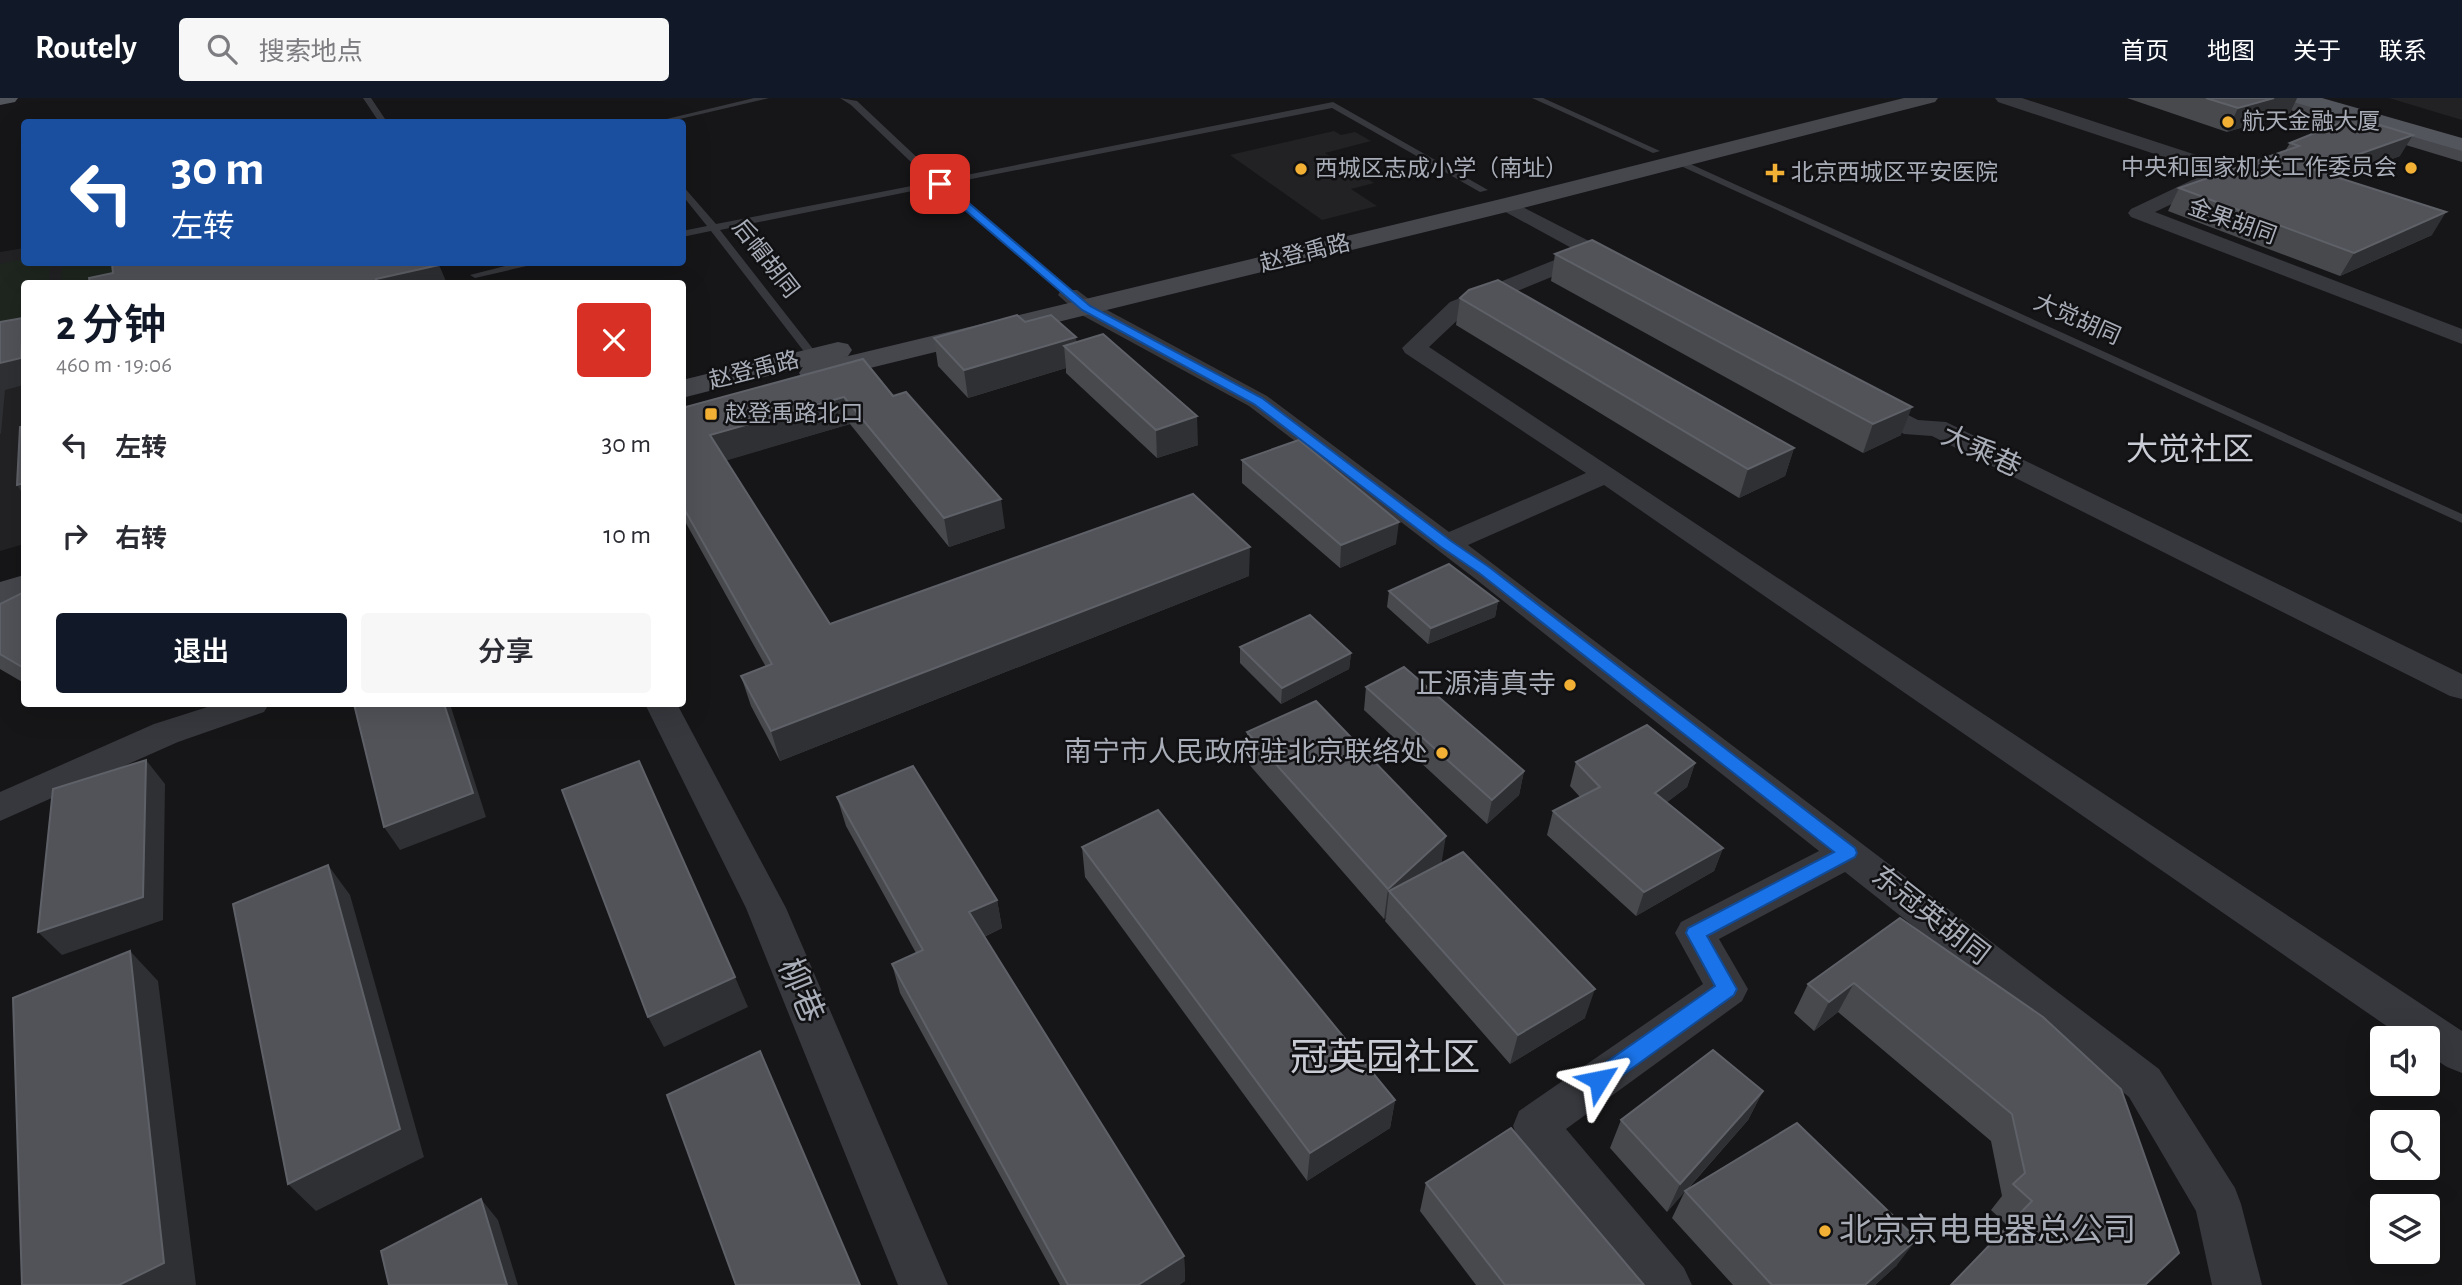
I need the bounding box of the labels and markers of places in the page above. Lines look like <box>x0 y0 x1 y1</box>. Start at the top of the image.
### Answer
place label: 航天金融大厦 <box>2242 109 2380 134</box>
marker: 航天金融大厦 <box>2220 114 2236 130</box>
pin <box>910 154 970 214</box>
place label: 中央和国家机关工作委员会 <box>2121 155 2397 180</box>
place label: 西城区志成小学（南址） <box>1315 156 1568 181</box>
place label: 北京西城区平安医院 <box>1791 160 1998 185</box>
marker: 中央和国家机关工作委员会 <box>2403 160 2419 176</box>
marker: 西城区志成小学（南址） <box>1293 161 1309 177</box>
marker: 北京西城区平安医院 <box>1765 163 1785 183</box>
place label: 赵登禹路北口 <box>725 401 863 426</box>
marker: 赵登禹路北口 <box>703 406 719 422</box>
place label: 正源清真寺 <box>1416 669 1556 699</box>
marker: 正源清真寺 <box>1562 677 1578 693</box>
place label: 南宁市人民政府驻北京联络处 <box>1064 737 1428 767</box>
marker: 南宁市人民政府驻北京联络处 <box>1434 745 1450 761</box>
place label: 北京京电电器总公司 <box>1839 1213 2136 1248</box>
marker: 北京京电电器总公司 <box>1817 1223 1833 1239</box>

